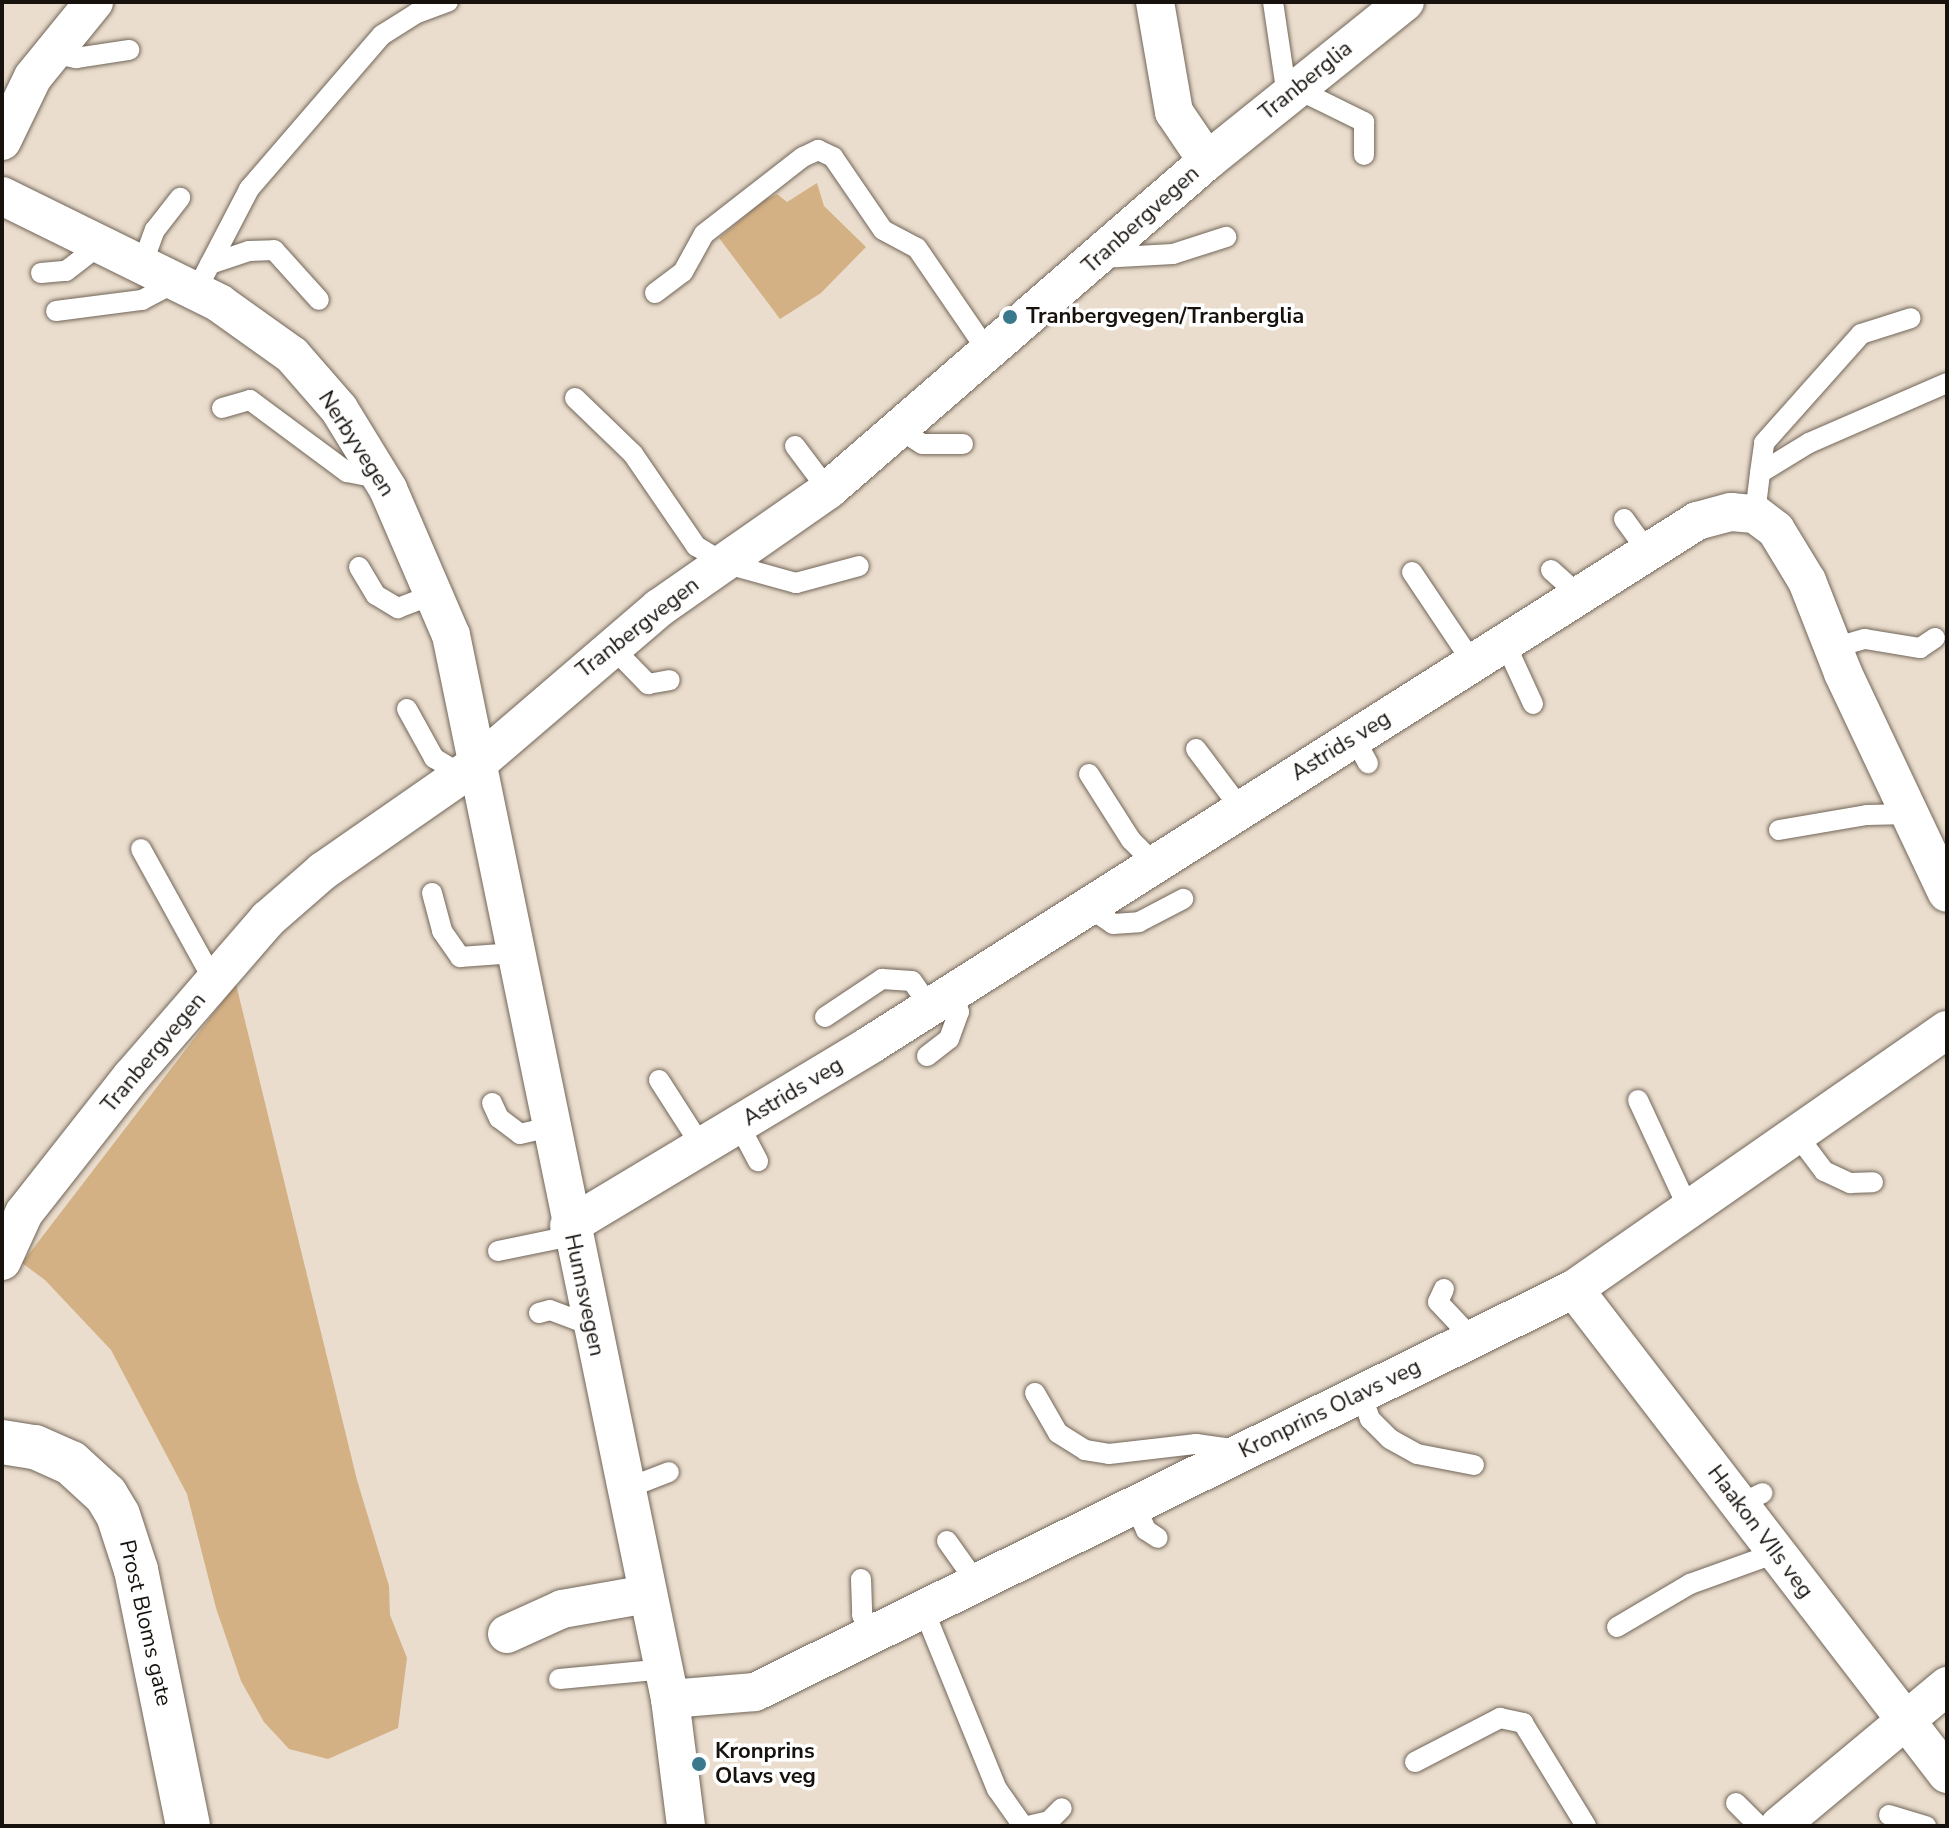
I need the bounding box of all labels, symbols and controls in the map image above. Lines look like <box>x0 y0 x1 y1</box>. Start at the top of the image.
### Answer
street label: Tranberglia <box>1254 36 1358 126</box>
street label: Tranbergvegen <box>1077 160 1205 280</box>
place label: Tranbergvegen/Tranberglia <box>1026 304 1304 330</box>
marker: Tranbergvegen/Tranberglia <box>1001 308 1019 326</box>
street label: Nerbyvegen <box>312 386 400 502</box>
street label: Tranbergvegen <box>571 572 705 684</box>
street label: Astrids veg <box>1287 705 1395 787</box>
street label: Tranbergvegen <box>96 988 212 1118</box>
street label: Astrids veg <box>738 1052 848 1132</box>
street label: Hunnsvegen <box>558 1231 610 1359</box>
street label: Kronprins Olavs veg <box>1235 1354 1425 1464</box>
street label: Haakon VIIs veg <box>1701 1460 1819 1604</box>
street label: Prost Bloms gate <box>113 1537 177 1709</box>
place label: Kronprins Olavs veg <box>715 1738 816 1790</box>
marker: Kronprins Olavs veg <box>690 1755 708 1773</box>

